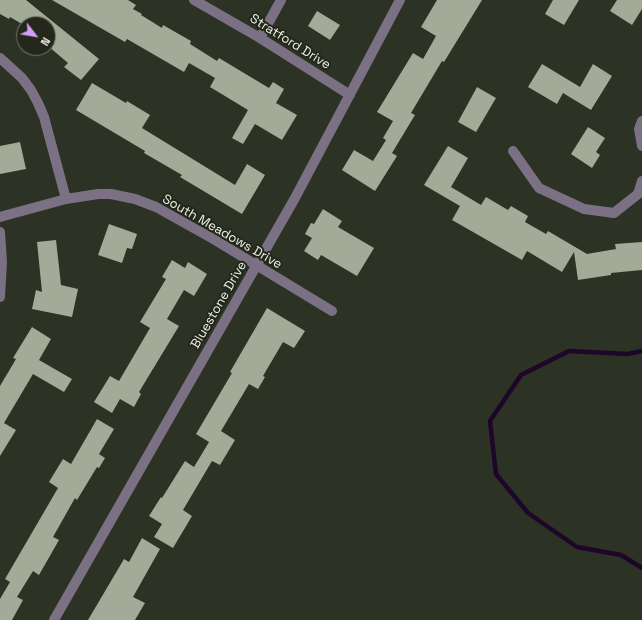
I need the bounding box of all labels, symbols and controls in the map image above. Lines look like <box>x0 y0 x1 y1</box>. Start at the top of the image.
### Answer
street label: Stratford Drive <box>247 11 333 73</box>
north arrow <box>16 16 56 56</box>
text: N <box>38 35 53 48</box>
street label: South Meadows Drive <box>159 191 285 273</box>
street label: Bluestone Drive <box>188 259 250 351</box>

